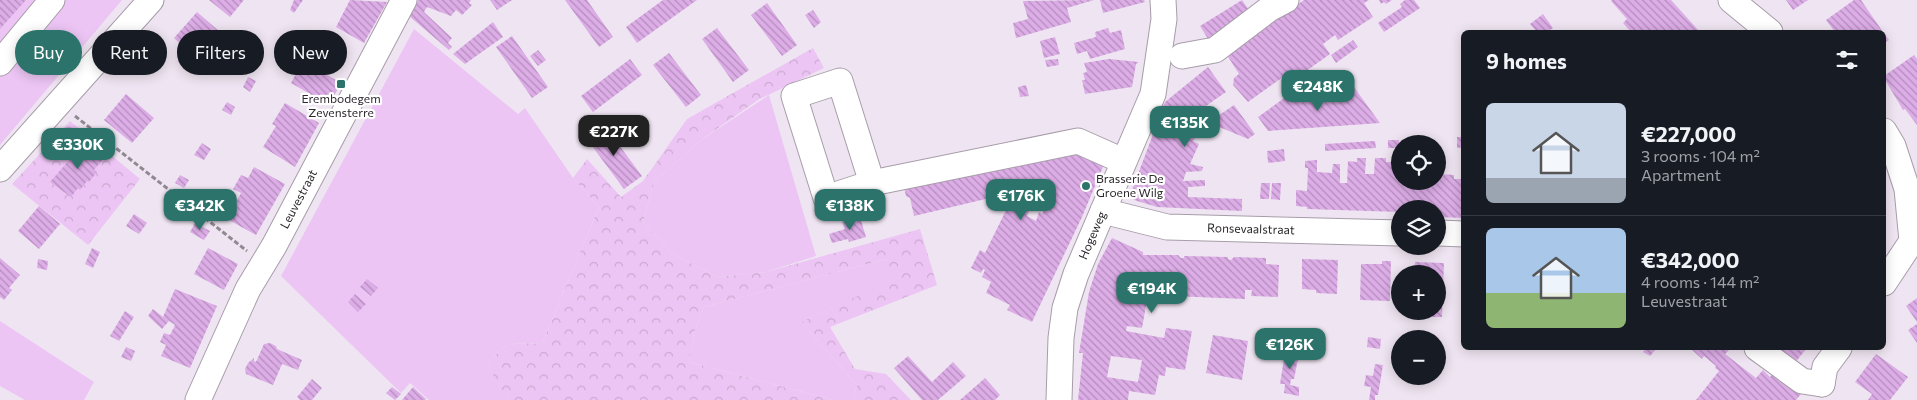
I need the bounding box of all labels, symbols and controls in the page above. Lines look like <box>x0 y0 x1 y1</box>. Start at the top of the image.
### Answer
chip: Buy <box>15 30 82 75</box>
chip: Rent <box>92 30 167 75</box>
chip: Filters <box>177 30 264 75</box>
chip: New <box>274 30 347 75</box>
icon: filters <box>1833 46 1861 74</box>
text: 9 homes <box>1486 48 1567 73</box>
pin: €248K <box>1283 70 1353 112</box>
text: €248K <box>1292 76 1344 95</box>
marker: Erembodegem Zevensterre <box>335 78 347 90</box>
place label: Erembodegem Zevensterre <box>301 91 381 119</box>
pin: €135K <box>1150 106 1220 148</box>
text: €135K <box>1161 112 1209 131</box>
pin: €227K <box>579 114 649 157</box>
text: €227K <box>589 121 639 140</box>
text: €227,000 <box>1641 121 1736 146</box>
icon: home <box>1526 123 1586 183</box>
pin: €330K <box>43 128 113 170</box>
text: €330K <box>52 134 104 153</box>
map controls <box>1391 135 1446 385</box>
button: locate <box>1391 135 1446 190</box>
text: 3 rooms · 104 m² <box>1641 146 1760 165</box>
text: Apartment <box>1641 165 1721 184</box>
street label: Leuvestraat <box>277 167 319 231</box>
place label: Brasserie De Groene Wilg <box>1096 171 1164 199</box>
pin: €176K <box>986 178 1056 221</box>
marker: Brasserie De Groene Wilg <box>1080 180 1092 192</box>
text: €176K <box>997 185 1045 204</box>
pin: €342K <box>165 188 235 231</box>
pin: €138K <box>815 188 885 231</box>
text: €342K <box>175 195 225 214</box>
text: €138K <box>826 195 874 214</box>
button: layers <box>1391 200 1446 255</box>
street label: Hogeweg <box>1075 208 1108 261</box>
street label: Ronsevaalstraat <box>1207 220 1295 236</box>
text: €342,000 <box>1641 247 1740 272</box>
icon: home <box>1526 248 1586 308</box>
button: + <box>1391 265 1446 320</box>
pin: €194K <box>1117 272 1187 314</box>
text: 4 rooms · 144 m² <box>1641 272 1760 291</box>
text: €194K <box>1127 278 1177 297</box>
text: Leuvestraat <box>1641 291 1727 310</box>
pin: €126K <box>1255 328 1325 370</box>
button: − <box>1391 330 1446 385</box>
text: €126K <box>1266 334 1314 353</box>

